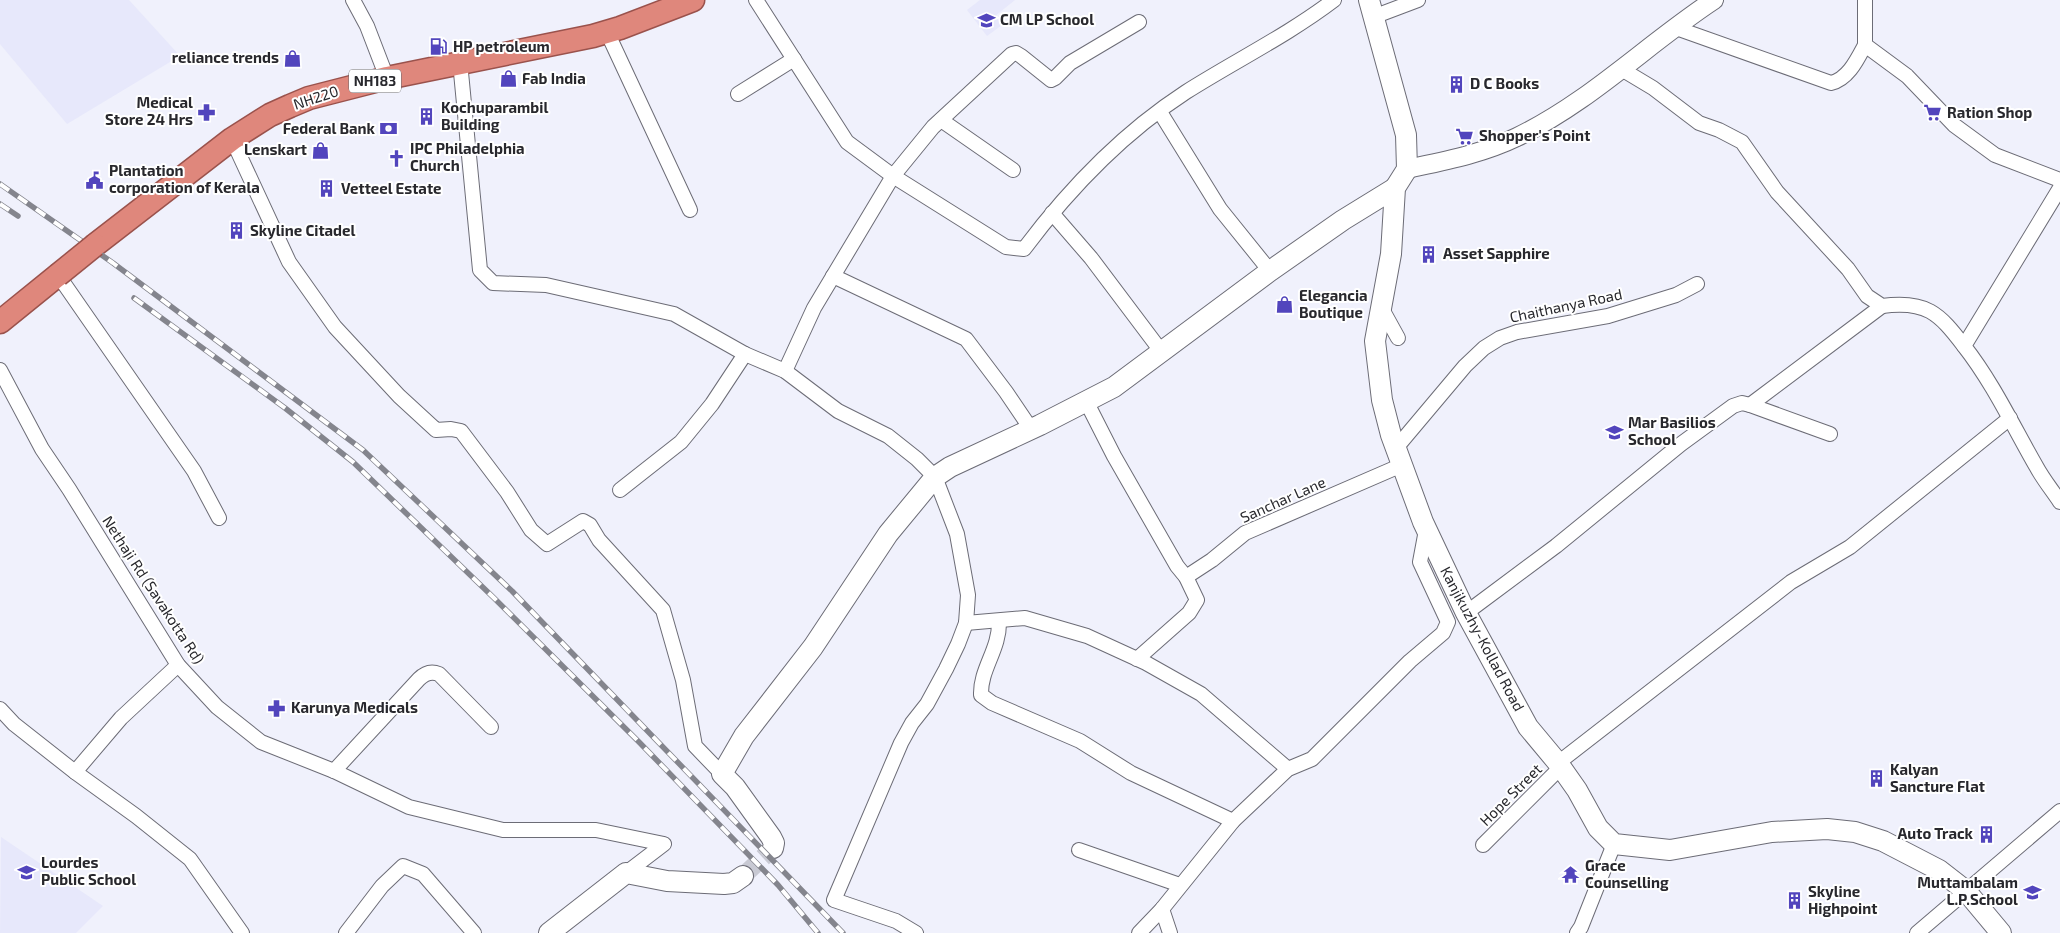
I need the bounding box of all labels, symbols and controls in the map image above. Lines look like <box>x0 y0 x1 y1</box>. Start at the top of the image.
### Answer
school or university icon: CM LP School <box>976 10 996 30</box>
place label: CM LP School <box>1000 10 1094 28</box>
fuel station icon: HP petroleum <box>429 37 449 57</box>
place label: HP petroleum <box>453 37 550 55</box>
place label: reliance trends <box>172 48 279 66</box>
shop icon: reliance trends <box>283 48 303 68</box>
shop icon: Fab India <box>498 69 518 89</box>
place label: Fab India <box>522 69 586 87</box>
road number: NH183 <box>349 70 401 92</box>
building icon: D C Books <box>1446 74 1466 94</box>
place label: D C Books <box>1470 74 1539 92</box>
street label: NH220 <box>291 81 341 113</box>
place label: Medical Store 24 Hrs <box>105 93 193 128</box>
place label: Kochuparambil Building <box>441 98 548 133</box>
pharmacy icon: Medical Store 24 Hrs <box>197 102 217 122</box>
supermarket icon: Ration Shop <box>1923 103 1943 123</box>
place label: Ration Shop <box>1947 103 2032 121</box>
building icon: Kochuparambil Building <box>417 107 437 127</box>
place label: Federal Bank <box>283 119 376 137</box>
bank icon: Federal Bank <box>379 119 399 139</box>
supermarket icon: Shopper's Point <box>1455 126 1475 146</box>
place label: Shopper's Point <box>1479 126 1590 144</box>
place label: IPC Philadelphia Church <box>410 139 525 174</box>
place label: Lenskart <box>244 140 307 158</box>
shop icon: Lenskart <box>311 140 331 160</box>
church icon: IPC Philadelphia Church <box>386 148 406 168</box>
place label: Plantation corporation of Kerala <box>109 161 260 196</box>
public building icon: Plantation corporation of Kerala <box>85 170 105 190</box>
building icon: Vetteel Estate <box>317 179 337 199</box>
place label: Vetteel Estate <box>341 179 442 197</box>
building icon: Skyline Citadel <box>226 221 246 241</box>
place label: Skyline Citadel <box>250 221 356 240</box>
building icon: Asset Sapphire <box>1419 244 1439 264</box>
place label: Asset Sapphire <box>1443 244 1550 262</box>
street label: Chaithanya Road <box>1508 284 1624 326</box>
place label: Elegancia Boutique <box>1299 286 1368 321</box>
shop icon: Elegancia Boutique <box>1275 295 1295 315</box>
place label: Mar Basilios School <box>1628 413 1716 448</box>
school or university icon: Mar Basilios School <box>1604 422 1624 442</box>
street label: Sanchar Lane <box>1237 472 1328 526</box>
street label: Nethaji Rd (Savakotta Rd) <box>98 512 208 667</box>
street label: Kanjikuzhy-Kollad Road <box>1436 563 1529 714</box>
pharmacy icon: Karunya Medicals <box>267 698 287 718</box>
place label: Karunya Medicals <box>291 698 418 717</box>
street label: Hope Street <box>1476 759 1545 829</box>
place label: Kalyan Sancture Flat <box>1890 760 1985 795</box>
building icon: Kalyan Sancture Flat <box>1866 769 1886 789</box>
place label: Auto Track <box>1898 824 1974 842</box>
building icon: Auto Track <box>1977 824 1997 844</box>
place label: Lourdes Public School <box>41 853 136 888</box>
place label: Grace Counselling <box>1585 856 1669 891</box>
school or university icon: Lourdes Public School <box>17 862 37 882</box>
temple icon: Grace Counselling <box>1561 865 1581 885</box>
place label: Muttambalam L.P.School <box>1917 873 2018 908</box>
place label: Skyline Highpoint <box>1808 882 1877 917</box>
school or university icon: Muttambalam L.P.School <box>2022 882 2042 902</box>
building icon: Skyline Highpoint <box>1784 891 1804 911</box>

